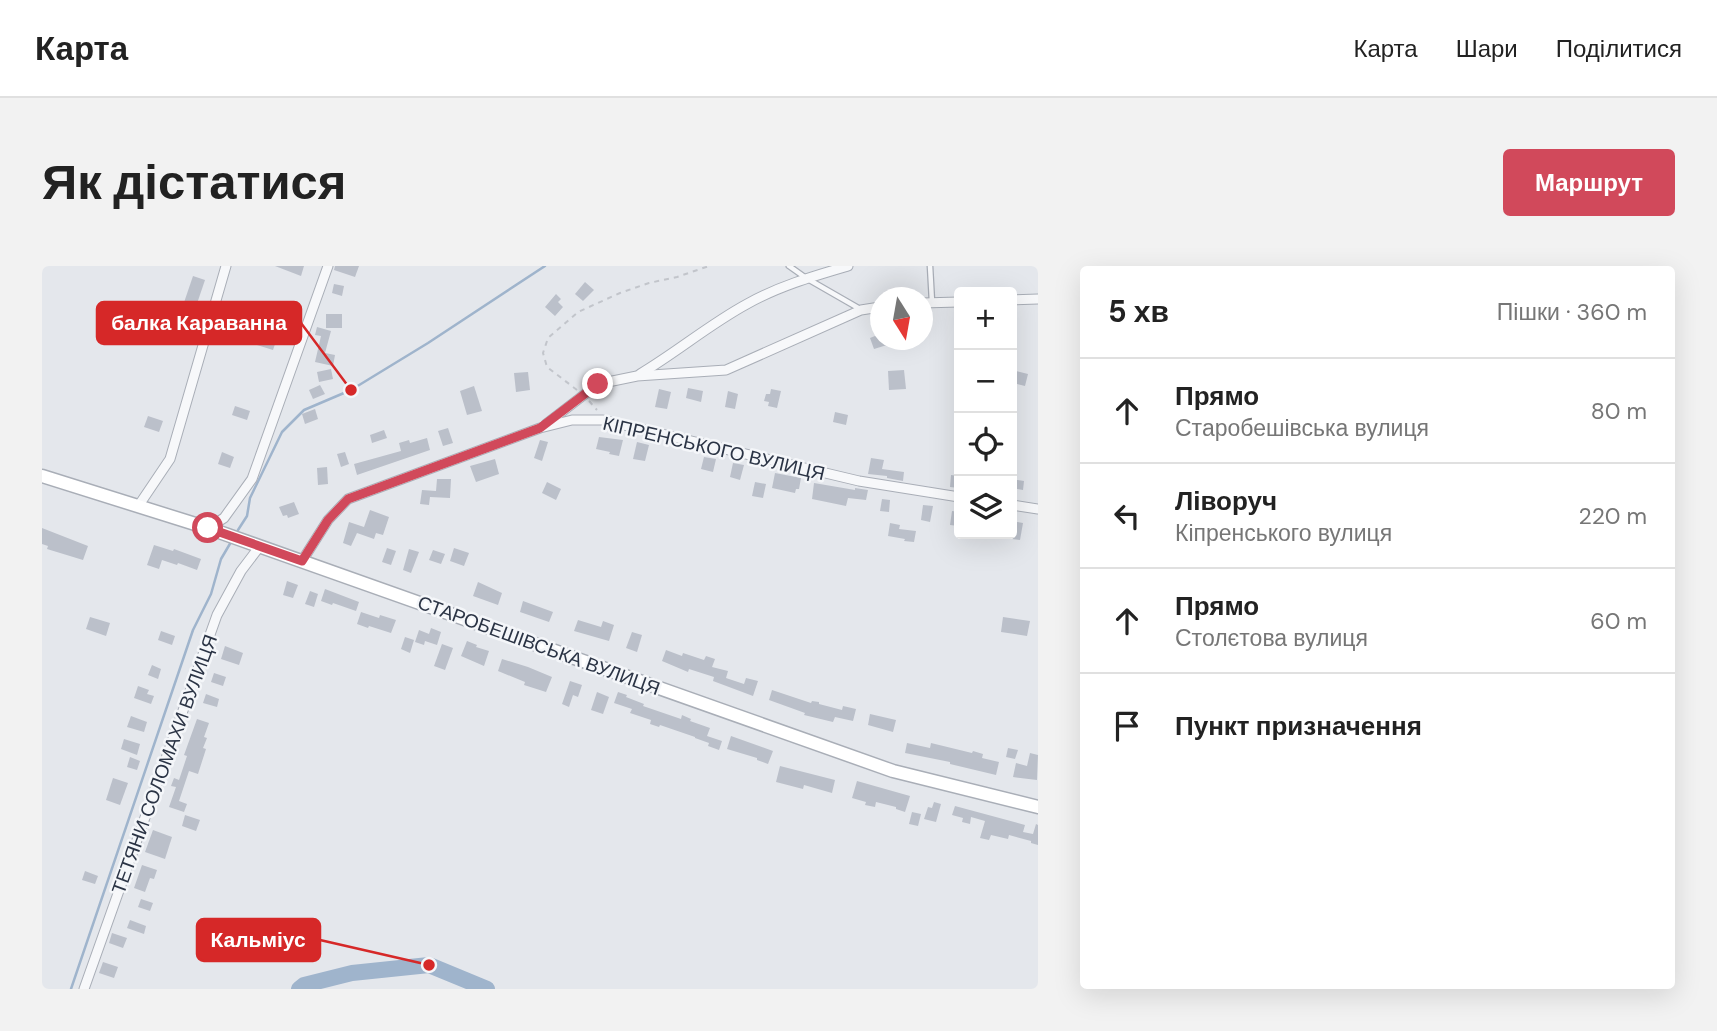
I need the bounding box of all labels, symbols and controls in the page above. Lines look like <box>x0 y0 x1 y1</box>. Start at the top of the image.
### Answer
text: Карта <box>35 27 128 70</box>
text: Карта <box>1353 33 1418 64</box>
text: Шари <box>1456 33 1518 64</box>
text: Поділитися <box>1556 33 1682 64</box>
button: Маршрут <box>1503 149 1675 216</box>
text: Як дістатися <box>42 150 346 214</box>
north arrow <box>870 287 933 350</box>
map controls <box>954 287 1017 539</box>
button: + <box>954 287 1017 350</box>
text: 5 хв <box>1108 292 1169 331</box>
text: Пішки · 360 m <box>1497 297 1647 327</box>
callout: балка Караванна <box>97 302 301 344</box>
text: балка Караванна <box>111 309 287 337</box>
button: − <box>954 350 1017 413</box>
route end <box>582 368 613 399</box>
text: Прямо <box>1175 379 1259 413</box>
icon: ahead <box>1108 392 1146 430</box>
text: 80 m <box>1591 396 1647 426</box>
street label: КІПРЕНСЬКОГО ВУЛИЦЯ <box>600 411 827 486</box>
button: locate <box>954 413 1017 476</box>
text: Старобешівська вулиця <box>1175 413 1429 443</box>
button: layers <box>954 476 1017 539</box>
text: Ліворуч <box>1175 484 1277 518</box>
icon: left <box>1108 497 1146 535</box>
text: 220 m <box>1578 501 1647 531</box>
route start <box>192 512 223 543</box>
text: Кіпренського вулиця <box>1175 518 1392 548</box>
text: Прямо <box>1175 589 1259 623</box>
street label: СТАРОБЕШІВСЬКА ВУЛИЦЯ <box>414 590 663 701</box>
icon: ahead <box>1108 602 1146 640</box>
text: 60 m <box>1590 606 1647 636</box>
text: Столєтова вулиця <box>1175 623 1368 653</box>
street label: ТЕТЯНИ СОЛОМАХИ ВУЛИЦЯ <box>106 631 223 897</box>
icon: arrive <box>1108 707 1146 745</box>
text: Пункт призначення <box>1175 709 1422 743</box>
callout: Кальміус <box>197 919 320 961</box>
text: Кальміус <box>210 926 306 954</box>

